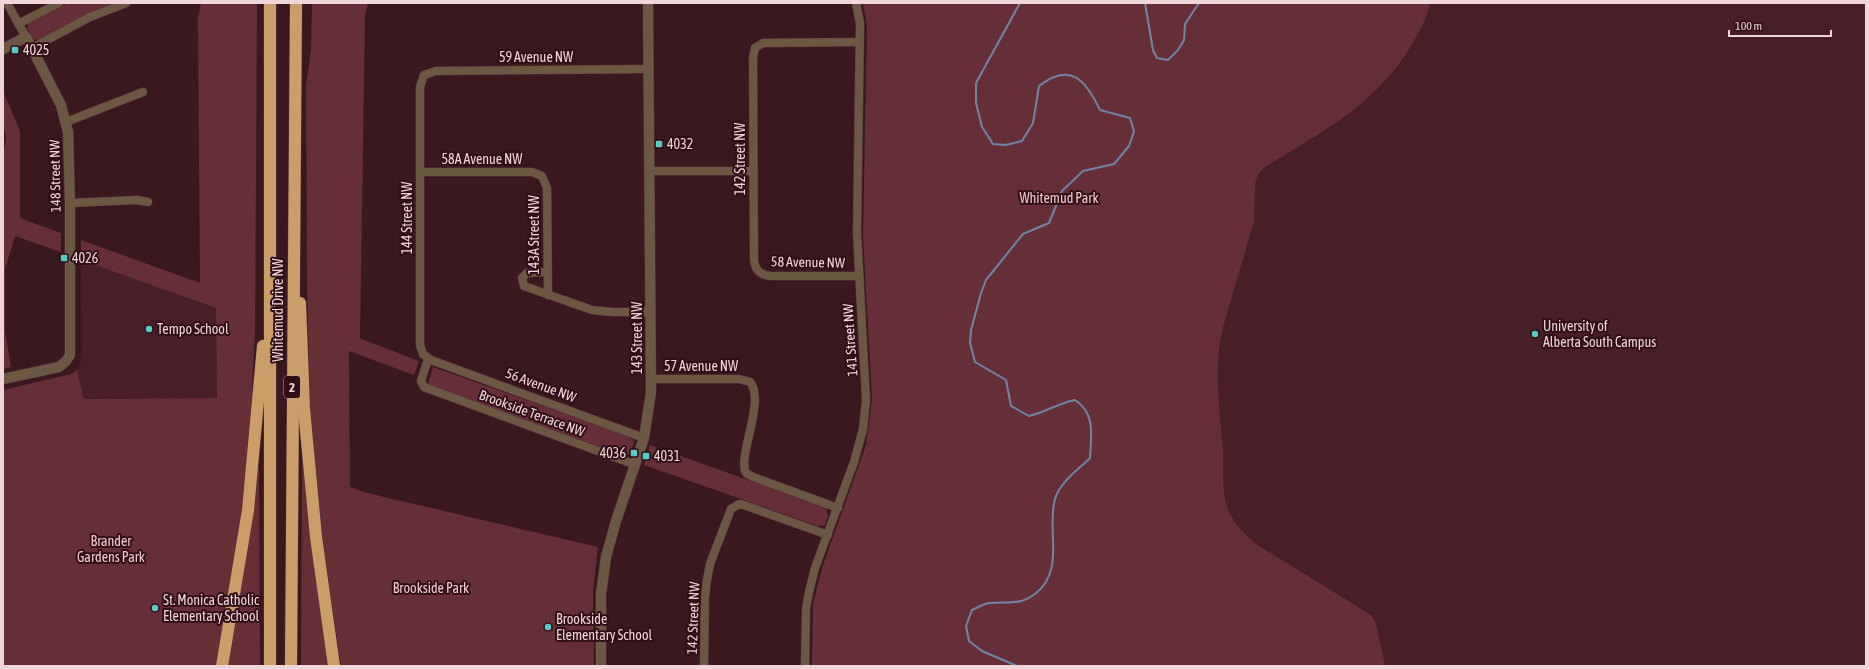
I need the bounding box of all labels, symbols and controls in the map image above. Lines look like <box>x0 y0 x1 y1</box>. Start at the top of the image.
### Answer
scale bar <box>1729 12 1831 38</box>
text: 100 m <box>1735 19 1762 33</box>
place label: 4025 <box>23 42 49 58</box>
marker: 4025 <box>10 45 20 55</box>
street label: 59 Avenue NW <box>499 49 574 65</box>
street label: 142 Street NW <box>732 122 748 195</box>
place label: 4032 <box>667 136 693 152</box>
street label: 148 Street NW <box>46 139 64 212</box>
marker: 4032 <box>654 139 664 149</box>
street label: 58A Avenue NW <box>441 151 523 167</box>
street label: 144 Street NW <box>399 181 415 254</box>
park label: Whitemud Park <box>1019 190 1099 206</box>
street label: 143A Street NW <box>526 194 542 275</box>
place label: 4026 <box>72 250 99 266</box>
marker: 4026 <box>59 253 69 263</box>
street label: 58 Avenue NW <box>771 253 846 271</box>
street label: Whitemud Drive NW <box>270 258 286 362</box>
street label: 143 Street NW <box>629 301 645 374</box>
street label: 141 Street NW <box>839 302 861 377</box>
place label: University of Alberta South Campus <box>1543 318 1656 350</box>
place label: Tempo School <box>157 321 229 337</box>
marker: Tempo School <box>144 324 154 334</box>
marker: University of Alberta South Campus <box>1530 329 1540 339</box>
street label: 57 Avenue NW <box>664 358 739 374</box>
street label: 56 Avenue NW <box>503 365 579 405</box>
road number: 2 <box>284 376 300 398</box>
street label: Brookside Terrace NW <box>477 386 588 440</box>
place label: 4036 <box>600 445 626 461</box>
marker: 4036 <box>629 448 639 458</box>
place label: 4031 <box>654 448 680 464</box>
marker: 4031 <box>641 451 651 461</box>
park label: Brander Gardens Park <box>77 533 145 565</box>
park label: Brookside Park <box>393 580 469 596</box>
street label: 142 Street NW <box>684 581 702 655</box>
place label: St. Monica Catholic Elementary School <box>163 592 260 624</box>
marker: St. Monica Catholic Elementary School <box>150 603 160 613</box>
place label: Brookside Elementary School <box>556 611 652 643</box>
marker: Brookside Elementary School <box>543 622 553 632</box>

